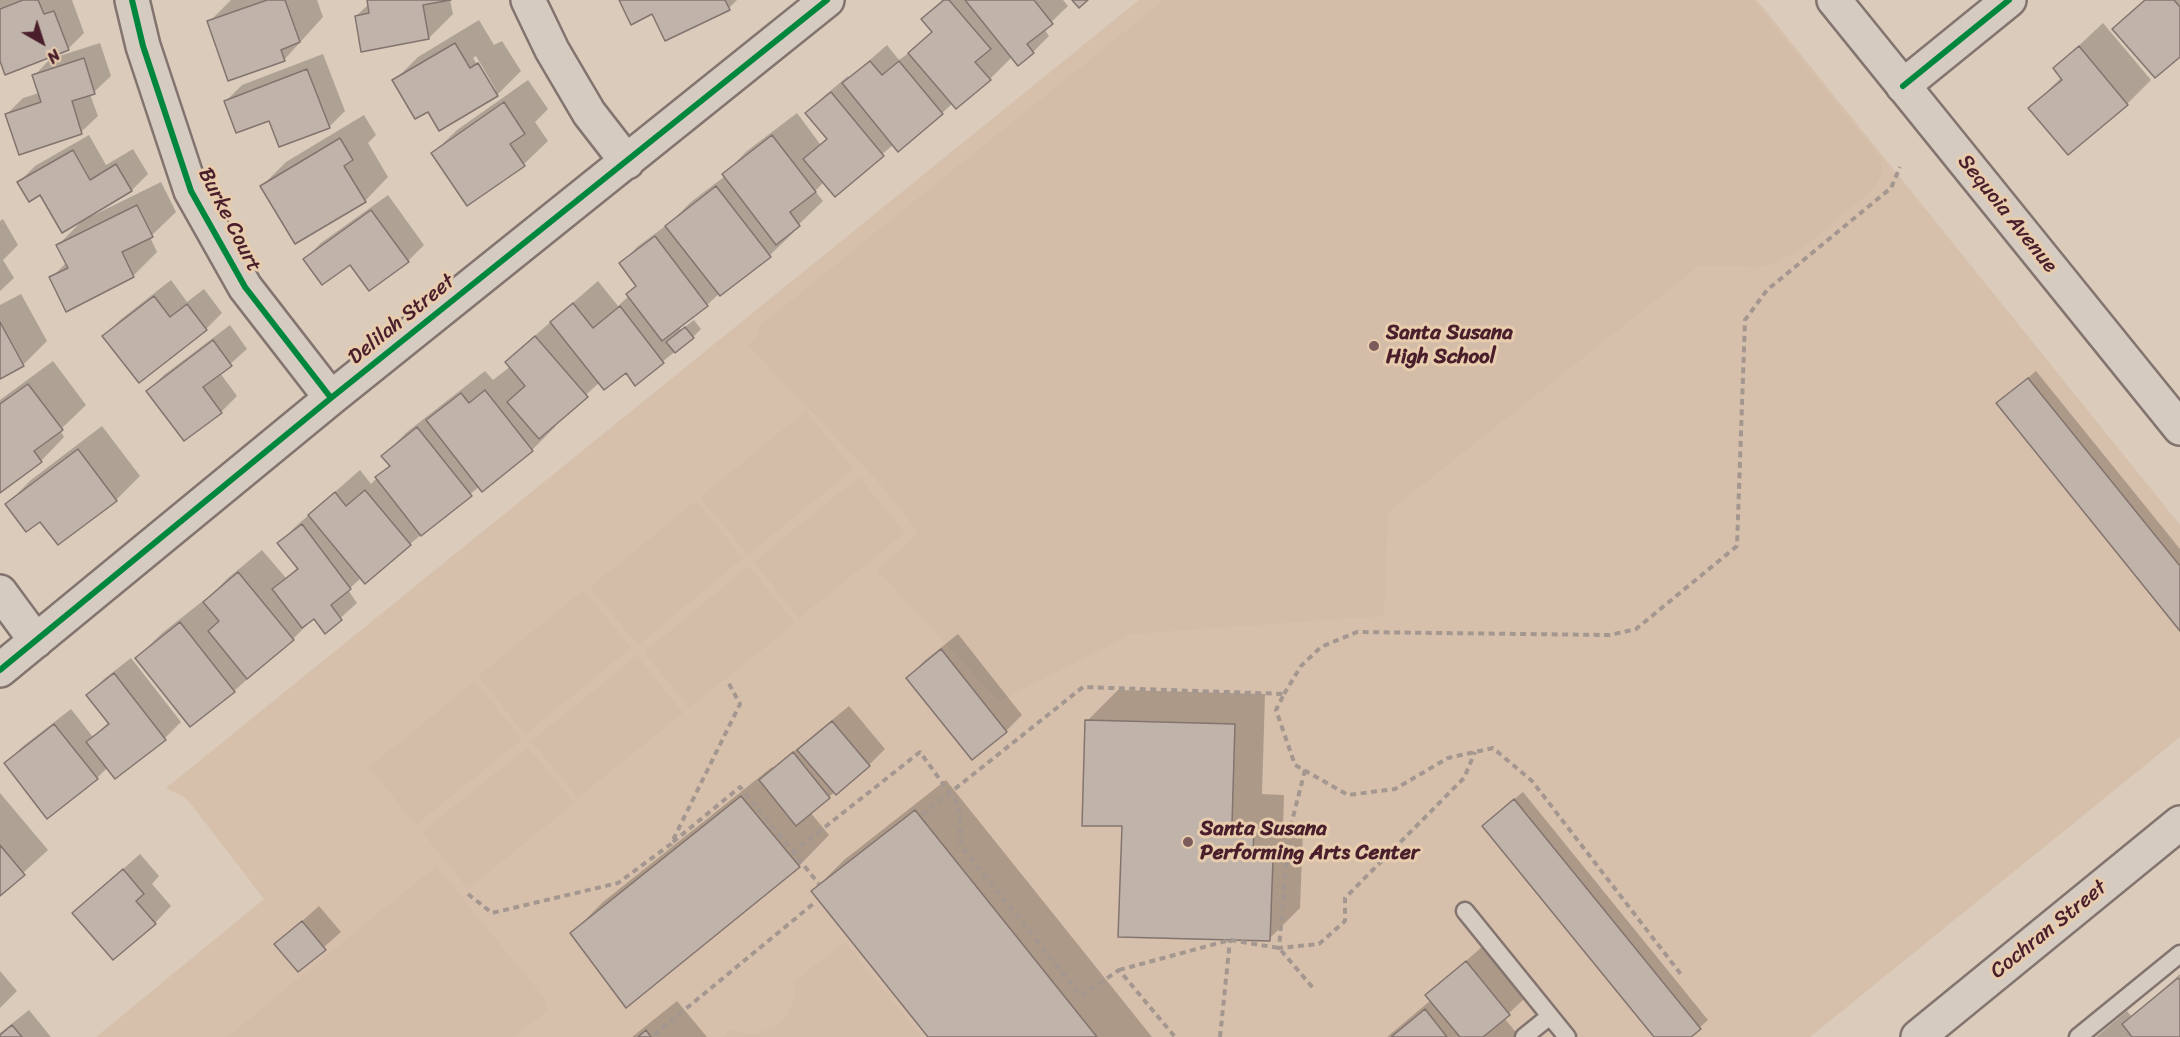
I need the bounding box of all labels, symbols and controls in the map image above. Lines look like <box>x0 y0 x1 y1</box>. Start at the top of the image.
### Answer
north arrow <box>12 12 72 72</box>
text: N <box>40 42 67 71</box>
street label: Sequoia Avenue <box>1952 150 2062 278</box>
street label: Burke Court <box>192 164 266 276</box>
street label: Delilah Street <box>344 270 460 370</box>
place label: Santa Susana High School <box>1386 321 1513 371</box>
marker: Santa Susana High School <box>1367 339 1381 353</box>
place label: Santa Susana Performing Arts Center <box>1200 817 1419 867</box>
marker: Santa Susana Performing Arts Center <box>1181 835 1195 849</box>
street label: Cochran Street <box>1986 875 2112 985</box>

